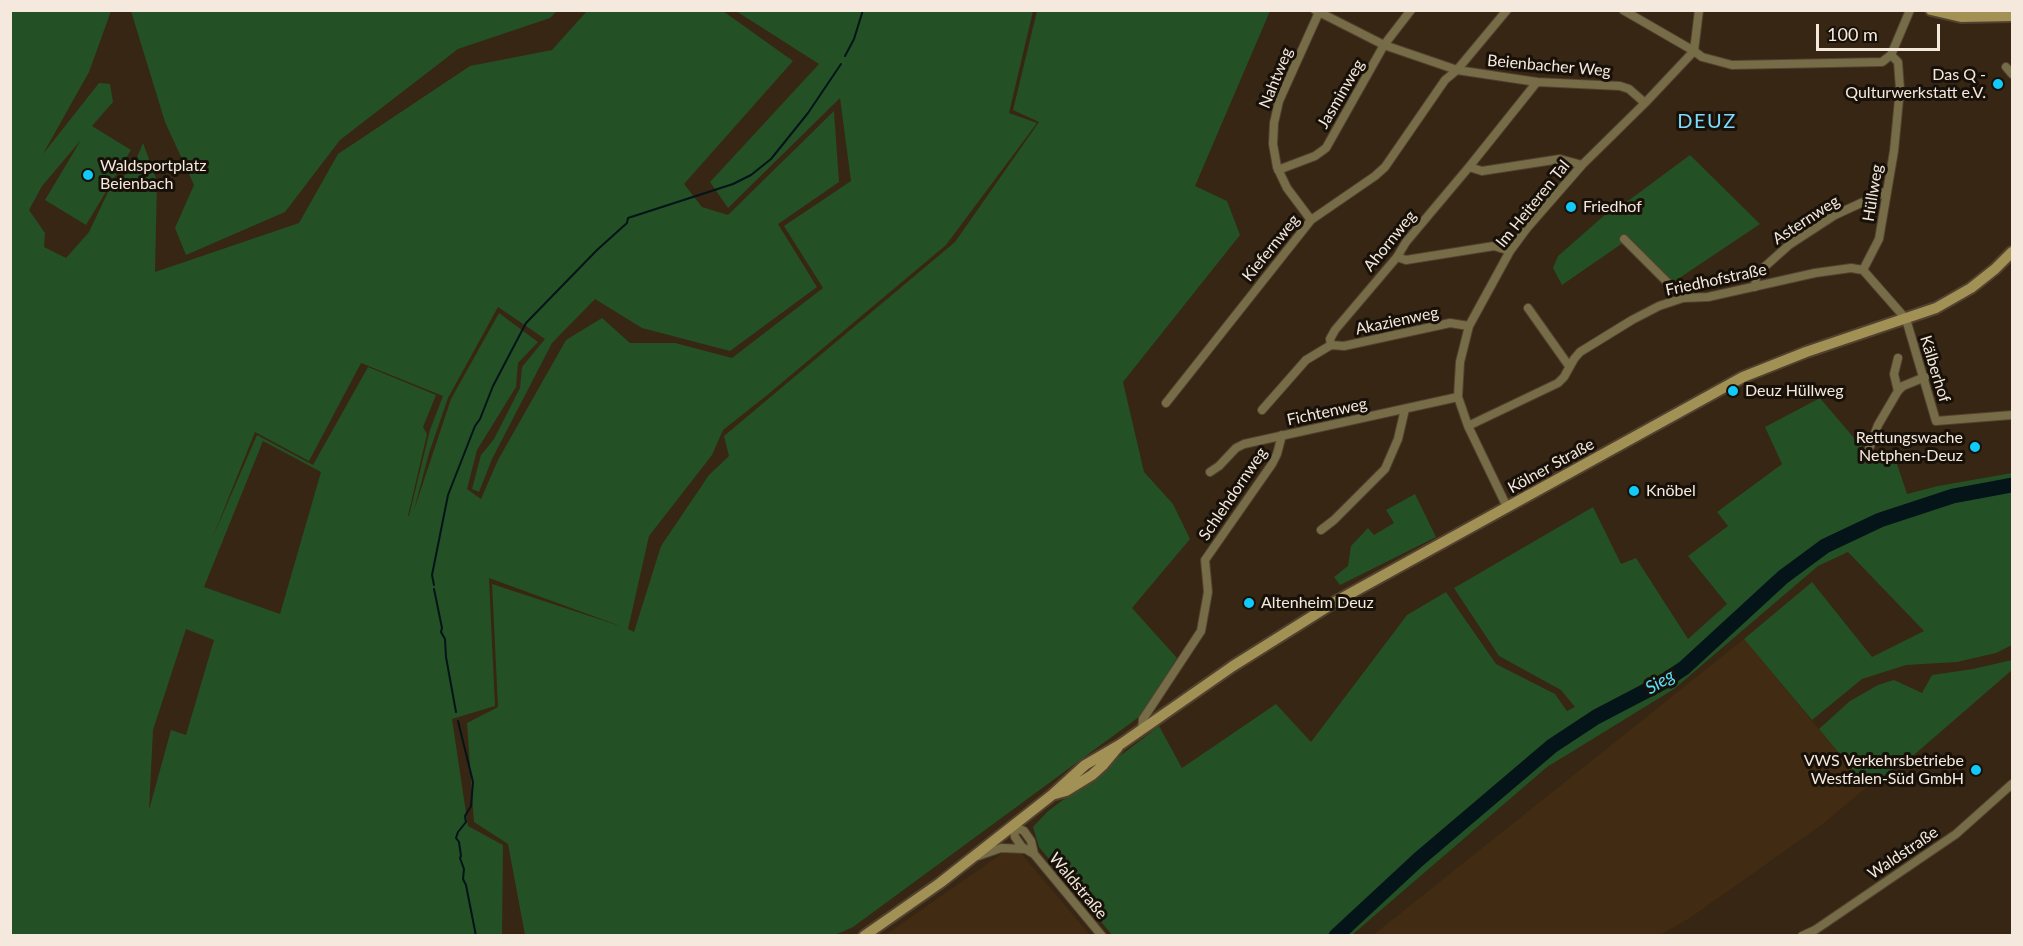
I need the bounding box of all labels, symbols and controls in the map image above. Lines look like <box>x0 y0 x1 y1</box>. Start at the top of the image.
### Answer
scale bar <box>1819 12 1944 50</box>
text: 100 m <box>1827 23 1878 45</box>
street label: Nahtweg <box>1255 45 1297 111</box>
street label: Beienbacher Weg <box>1486 51 1612 81</box>
street label: Jasminweg <box>1314 56 1368 132</box>
place label: Das Q - Qulturwerkstatt e.V. <box>1845 65 1986 103</box>
marker: Das Q - Qulturwerkstatt e.V. <box>1991 77 2005 91</box>
district label: DEUZ <box>1677 110 1737 134</box>
place label: Waldsportplatz Beienbach <box>100 156 206 194</box>
street label: Im Heiteren Tal <box>1492 157 1574 251</box>
street label: Hüllweg <box>1859 163 1887 223</box>
marker: Waldsportplatz Beienbach <box>81 168 95 182</box>
street label: Asternweg <box>1769 191 1843 249</box>
place label: Friedhof <box>1583 197 1642 217</box>
marker: Friedhof <box>1564 200 1578 214</box>
street label: Ahornweg <box>1360 207 1420 275</box>
street label: Kiefernweg <box>1238 211 1304 285</box>
street label: Friedhofstraße <box>1664 260 1768 300</box>
street label: Akazienweg <box>1354 303 1440 339</box>
street label: Kälberhof <box>1916 333 1954 405</box>
place label: Deuz Hüllweg <box>1745 381 1844 401</box>
marker: Deuz Hüllweg <box>1726 384 1740 398</box>
street label: Fichtenweg <box>1285 394 1369 430</box>
place label: Rettungswache Netphen-Deuz <box>1856 428 1963 466</box>
street label: Kölner Straße <box>1505 434 1597 498</box>
marker: Rettungswache Netphen-Deuz <box>1968 440 1982 454</box>
street label: Schlehdornweg <box>1195 444 1271 544</box>
place label: Knöbel <box>1646 481 1696 501</box>
marker: Knöbel <box>1627 484 1641 498</box>
place label: Altenheim Deuz <box>1261 593 1374 613</box>
marker: Altenheim Deuz <box>1242 596 1256 610</box>
water label: Sieg <box>1641 665 1679 699</box>
place label: VWS Verkehrsbetriebe Westfalen-Süd GmbH <box>1804 751 1964 789</box>
marker: VWS Verkehrsbetriebe Westfalen-Süd GmbH <box>1969 763 1983 777</box>
street label: Waldstraße <box>1864 823 1942 883</box>
street label: Waldstraße <box>1045 849 1111 923</box>

